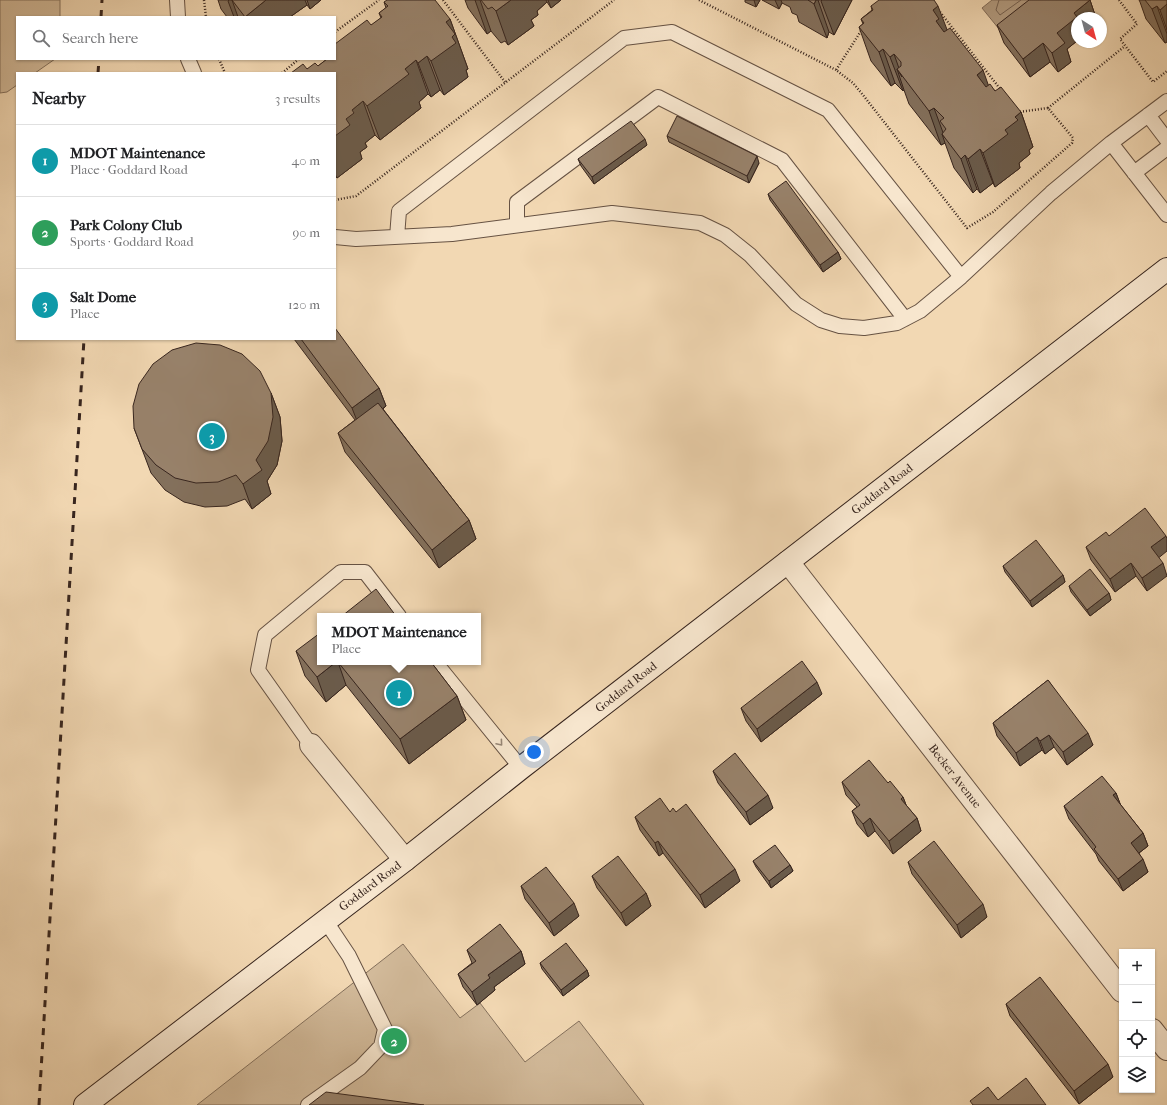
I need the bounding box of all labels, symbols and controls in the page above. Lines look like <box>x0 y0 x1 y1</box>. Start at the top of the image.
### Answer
north arrow <box>1071 12 1107 48</box>
search box <box>16 16 336 60</box>
icon: search <box>30 27 52 49</box>
text: Search here <box>62 29 138 47</box>
text: Nearby <box>32 88 86 108</box>
text: 3 results <box>275 91 320 106</box>
text: MDOT Maintenance <box>70 144 205 162</box>
text: 1 <box>43 153 47 168</box>
text: 40 m <box>292 153 320 168</box>
text: Place · Goddard Road <box>70 162 188 177</box>
text: Park Colony Club <box>70 216 182 234</box>
text: 2 <box>42 225 48 240</box>
text: 90 m <box>292 225 320 240</box>
text: Sports · Goddard Road <box>70 234 194 249</box>
text: Salt Dome <box>70 288 136 306</box>
text: 3 <box>42 297 48 312</box>
text: 120 m <box>288 297 320 312</box>
text: Place <box>70 306 100 321</box>
pin: 3 <box>199 421 225 451</box>
street label: Goddard Road <box>849 460 916 517</box>
popup <box>317 613 481 665</box>
text: MDOT Maintenance <box>331 623 467 641</box>
text: Place <box>331 641 361 656</box>
street label: Goddard Road <box>593 658 660 715</box>
pin: 1 <box>386 678 412 708</box>
one-way arrow <box>495 738 502 745</box>
street label: Becker Avenue <box>926 741 984 811</box>
your location <box>524 742 544 762</box>
street label: Goddard Road <box>336 858 404 914</box>
map controls <box>1119 949 1155 1093</box>
button: + <box>1119 949 1155 985</box>
button: − <box>1119 985 1155 1021</box>
button: locate <box>1119 1021 1155 1057</box>
pin: 2 <box>381 1026 407 1056</box>
button: layers <box>1119 1057 1155 1093</box>

